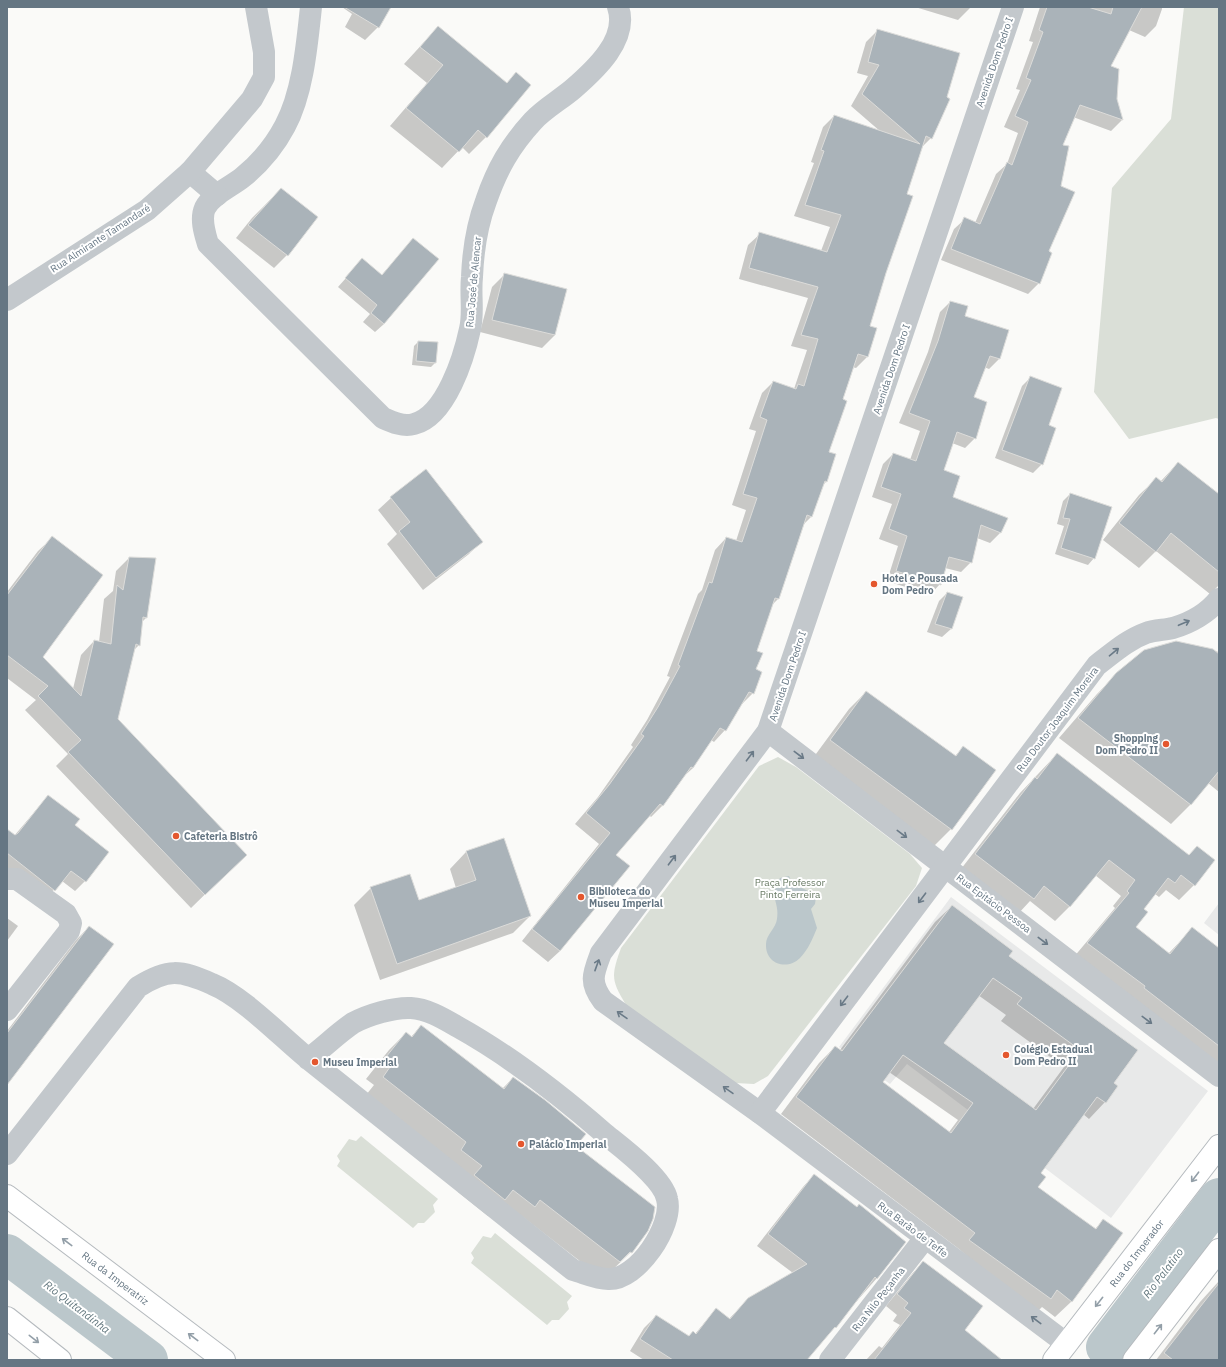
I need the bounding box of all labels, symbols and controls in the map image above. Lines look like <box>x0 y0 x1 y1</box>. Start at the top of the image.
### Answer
street label: Avenida Dom Pedro I <box>973 15 1016 109</box>
street label: Rua Almirante Tamandaré <box>48 201 153 276</box>
street label: Rua José de Alencar <box>463 236 484 328</box>
street label: Avenida Dom Pedro I <box>870 322 913 416</box>
place label: Hotel e Pousada Dom Pedro <box>882 572 958 597</box>
marker: Hotel e Pousada Dom Pedro <box>869 579 879 589</box>
one-way arrow <box>1178 619 1190 626</box>
street label: Avenida Dom Pedro I <box>766 629 809 723</box>
one-way arrow <box>1109 647 1119 656</box>
street label: Rua Doutor Joaquim Moreira <box>1014 664 1102 774</box>
place label: Shopping Dom Pedro II <box>1095 732 1158 757</box>
marker: Shopping Dom Pedro II <box>1161 739 1171 749</box>
one-way arrow <box>746 750 754 761</box>
one-way arrow <box>793 751 804 759</box>
one-way arrow <box>897 829 908 838</box>
place label: Cafeteria Bistrô <box>184 830 258 843</box>
marker: Cafeteria Bistrô <box>171 831 181 841</box>
one-way arrow <box>667 854 676 865</box>
street label: Rua Epitácio Pessoa <box>954 871 1034 936</box>
park label: Praça Professor Pinto Ferreira <box>755 876 826 901</box>
place label: Biblioteca do Museu Imperial <box>589 885 663 910</box>
marker: Biblioteca do Museu Imperial <box>576 892 586 902</box>
one-way arrow <box>918 892 926 903</box>
one-way arrow <box>1038 937 1049 945</box>
one-way arrow <box>593 960 601 972</box>
one-way arrow <box>840 996 848 1007</box>
one-way arrow <box>617 1011 628 1019</box>
one-way arrow <box>1141 1016 1152 1024</box>
place label: Colégio Estadual Dom Pedro II <box>1014 1043 1093 1068</box>
marker: Colégio Estadual Dom Pedro II <box>1001 1050 1011 1060</box>
place label: Museu Imperial <box>323 1056 397 1069</box>
marker: Museu Imperial <box>310 1057 320 1067</box>
one-way arrow <box>723 1086 734 1094</box>
place label: Palácio Imperial <box>529 1138 606 1151</box>
marker: Palácio Imperial <box>516 1139 526 1149</box>
one-way arrow <box>1191 1171 1200 1182</box>
street label: Rua Barão de Teffe <box>875 1199 951 1260</box>
street label: Rua do Imperador <box>1107 1217 1167 1290</box>
one-way arrow <box>62 1237 73 1246</box>
water label: Rio Palatino <box>1140 1245 1186 1301</box>
street label: Rua da Imperatriz <box>79 1249 152 1308</box>
street label: Rua Nilo Peçanha <box>849 1264 908 1334</box>
water label: Rio Quitandinha <box>41 1278 113 1336</box>
one-way arrow <box>1095 1297 1104 1308</box>
one-way arrow <box>1030 1316 1041 1325</box>
one-way arrow <box>1153 1324 1162 1335</box>
one-way arrow <box>188 1332 199 1341</box>
one-way arrow <box>28 1335 39 1343</box>

